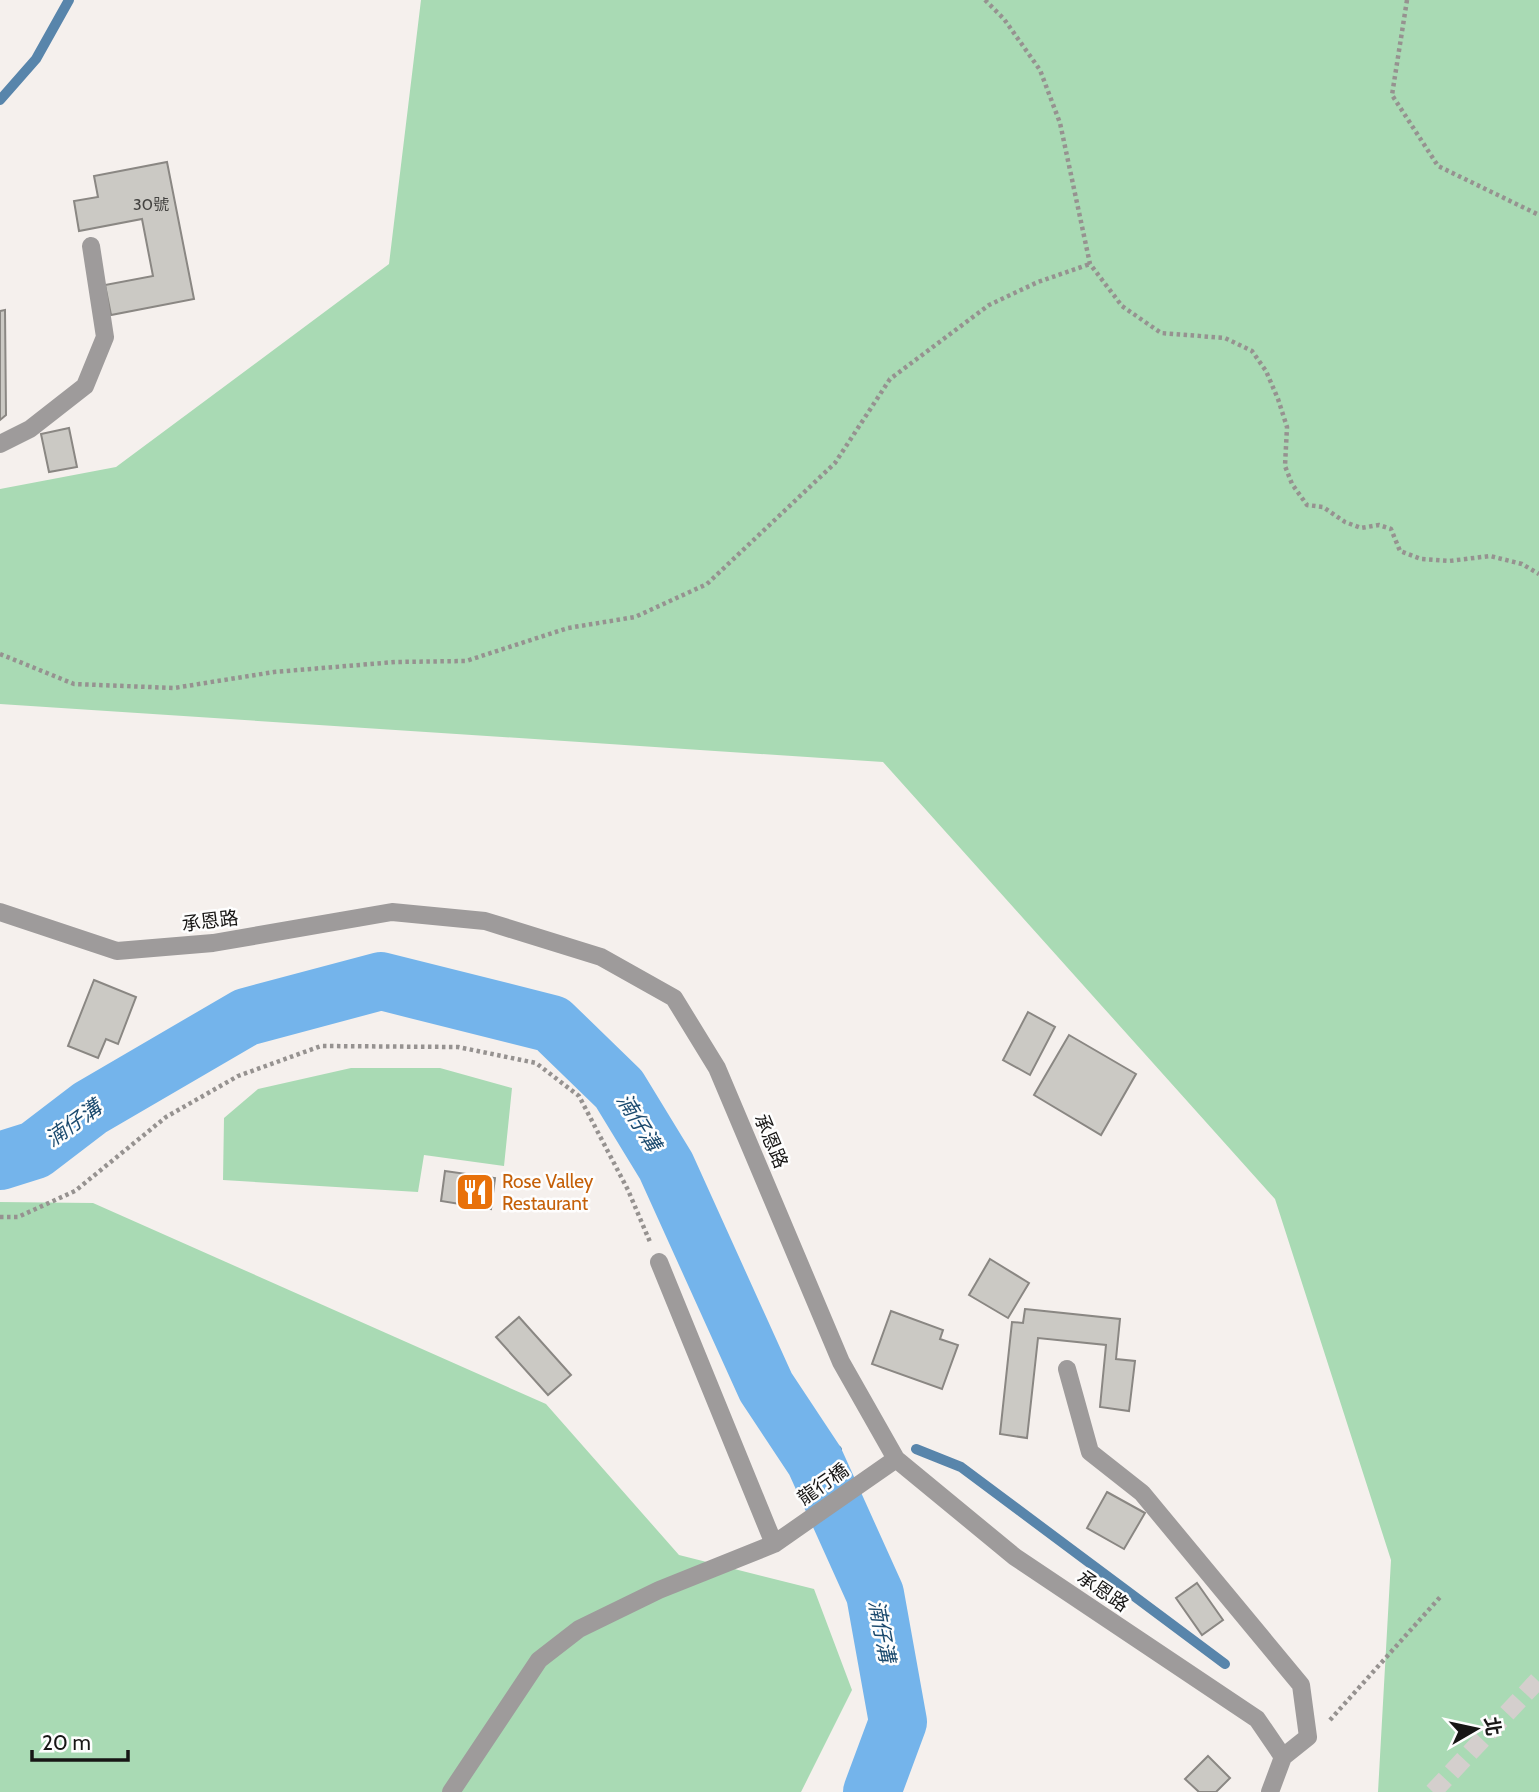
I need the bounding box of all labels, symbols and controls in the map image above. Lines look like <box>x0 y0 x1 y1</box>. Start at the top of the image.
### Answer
house number: 30號 <box>133 195 169 214</box>
street label: 承恩路 <box>180 906 240 936</box>
water label: 湳仔溝 <box>612 1089 668 1158</box>
water label: 湳仔溝 <box>40 1093 108 1152</box>
street label: 承恩路 <box>749 1110 793 1172</box>
place label: Rose Valley Restaurant <box>502 1170 594 1215</box>
restaurant icon: Rose Valley Restaurant <box>454 1171 496 1213</box>
street label: 龍行橋 <box>793 1458 853 1510</box>
street label: 承恩路 <box>1073 1566 1133 1616</box>
water label: 湳仔溝 <box>864 1598 901 1667</box>
north arrow <box>1441 1694 1511 1764</box>
text: 北 <box>1479 1715 1505 1738</box>
scale bar <box>32 1718 128 1762</box>
text: 20 m <box>42 1730 91 1755</box>

